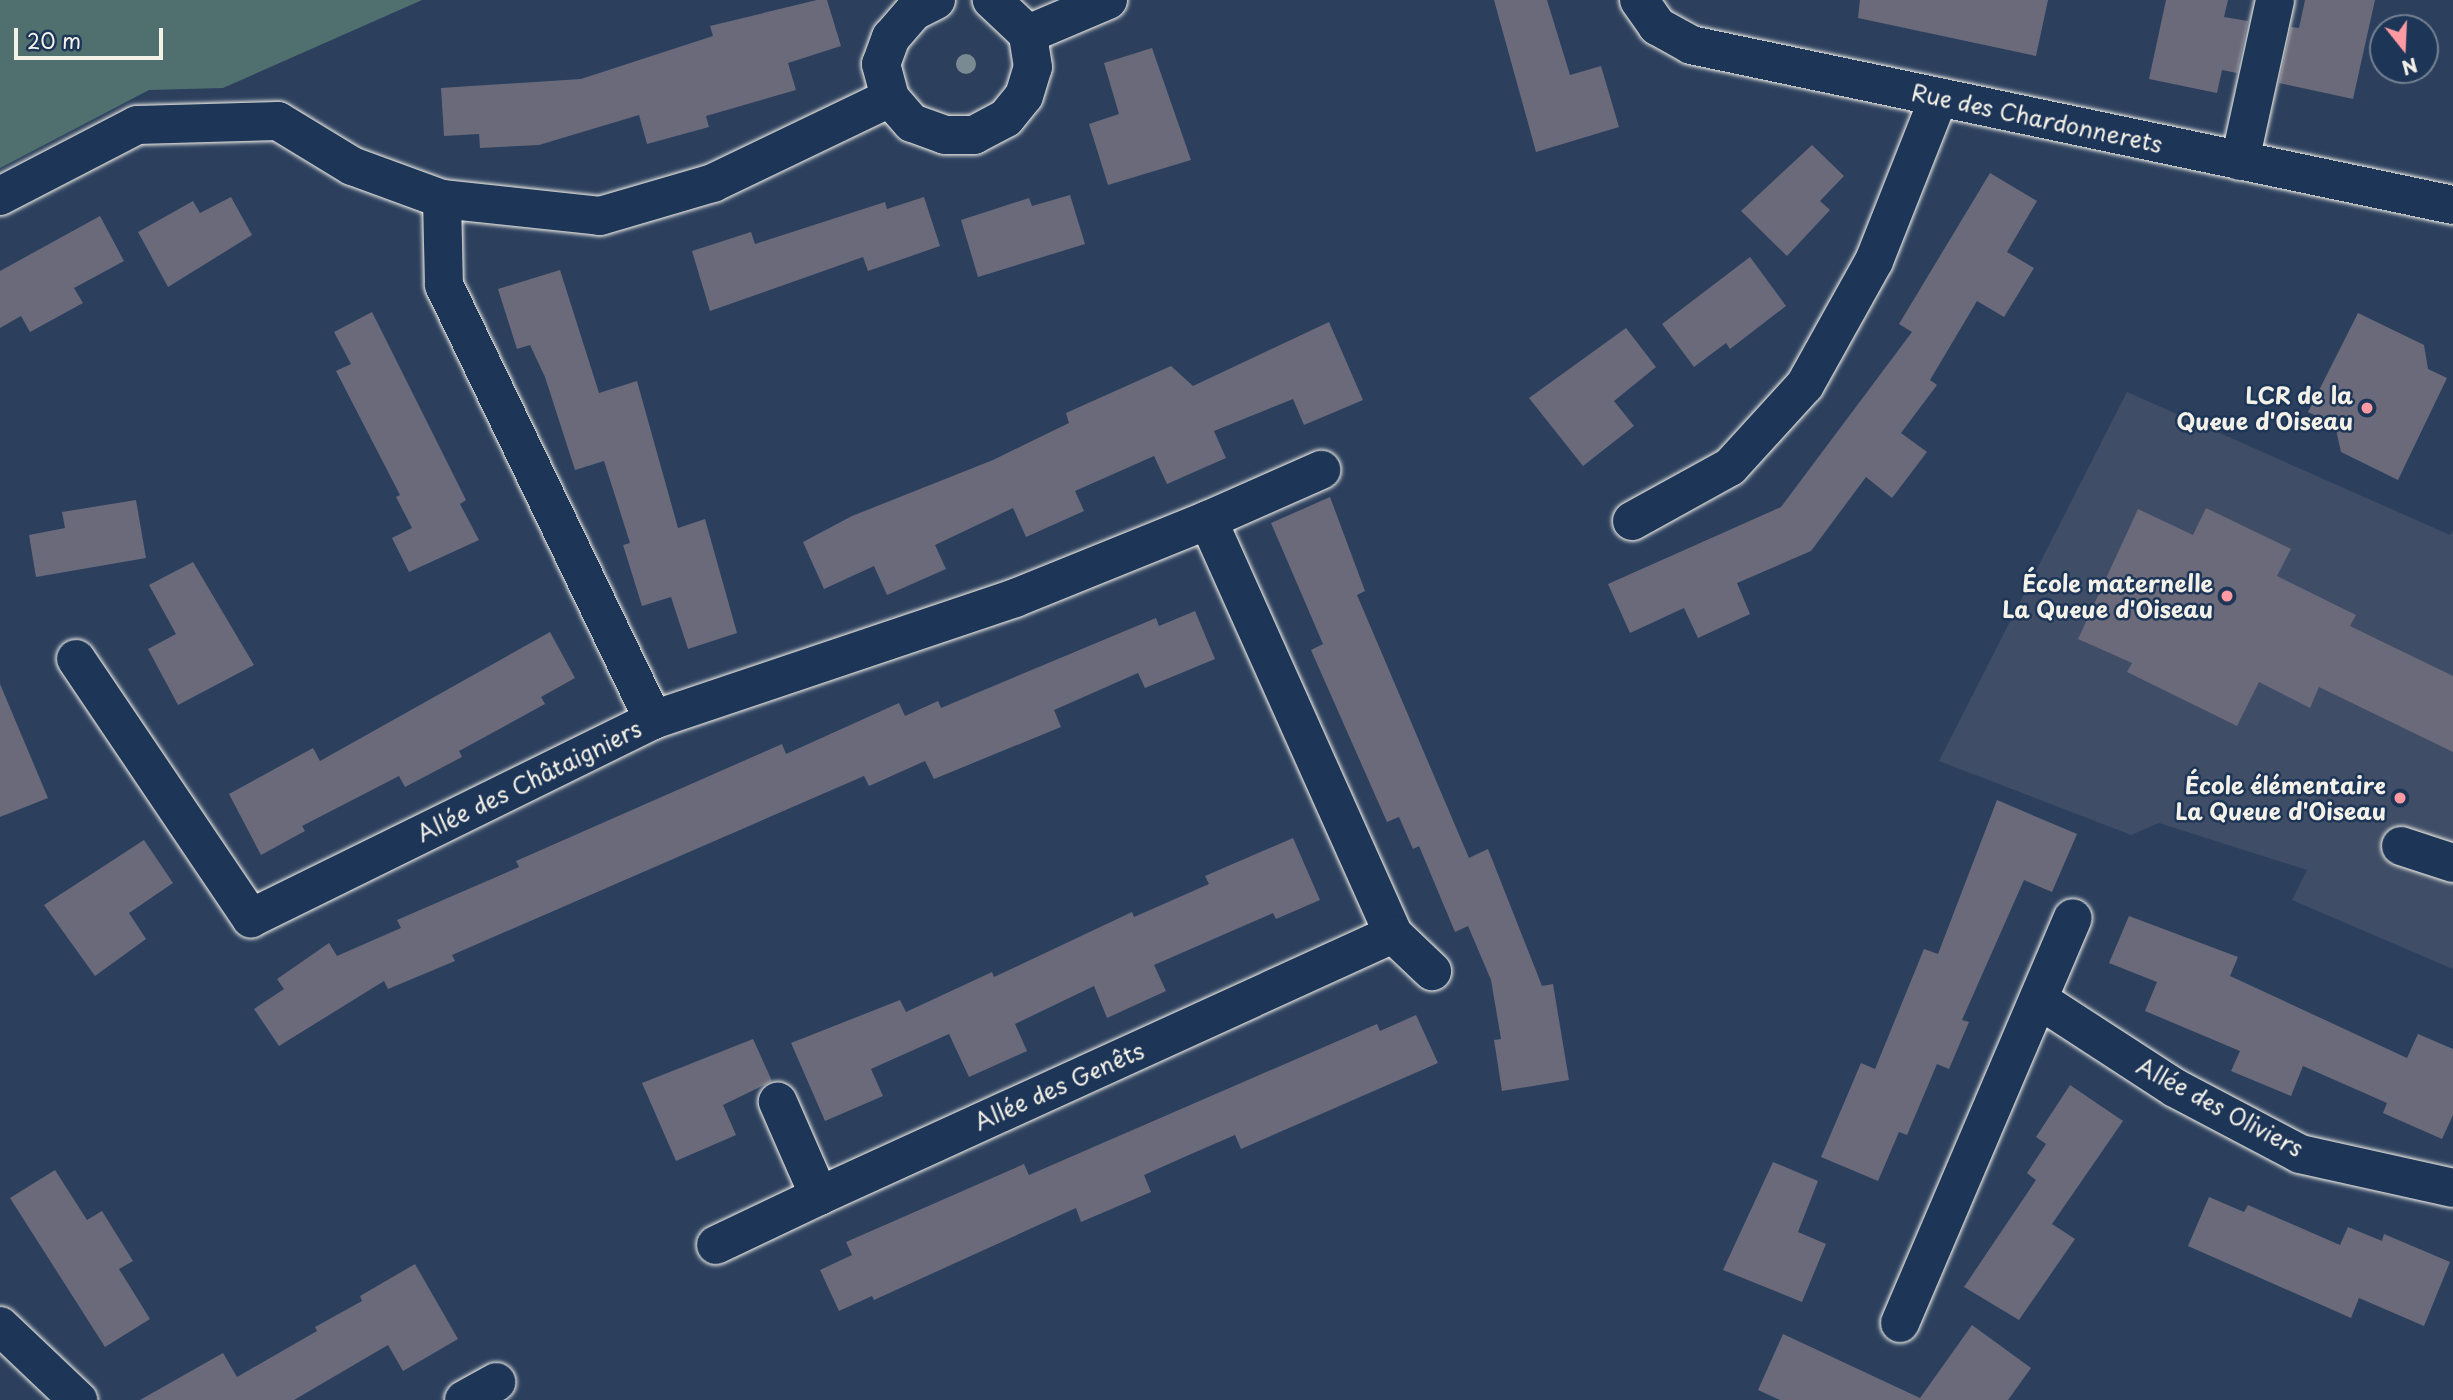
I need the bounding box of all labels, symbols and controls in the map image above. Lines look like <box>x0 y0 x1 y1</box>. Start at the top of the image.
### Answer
scale bar <box>18 14 166 58</box>
north arrow <box>2369 14 2439 84</box>
text: 20 m <box>27 24 81 56</box>
text: N <box>2398 51 2421 83</box>
street label: Rue des Chardonnerets <box>1907 78 2167 158</box>
place label: LCR de la Queue d'Oiseau <box>2176 381 2353 435</box>
marker: LCR de la Queue d'Oiseau <box>2359 400 2375 416</box>
place label: École maternelle La Queue d'Oiseau <box>2000 569 2213 623</box>
marker: École maternelle La Queue d'Oiseau <box>2219 588 2235 604</box>
street label: Allée des Châtaigniers <box>412 714 646 848</box>
place label: École élémentaire La Queue d'Oiseau <box>2173 771 2386 825</box>
marker: École élémentaire La Queue d'Oiseau <box>2392 790 2408 806</box>
street label: Allée des Genêts <box>969 1036 1149 1136</box>
street label: Allée des Oliviers <box>2130 1050 2310 1164</box>

